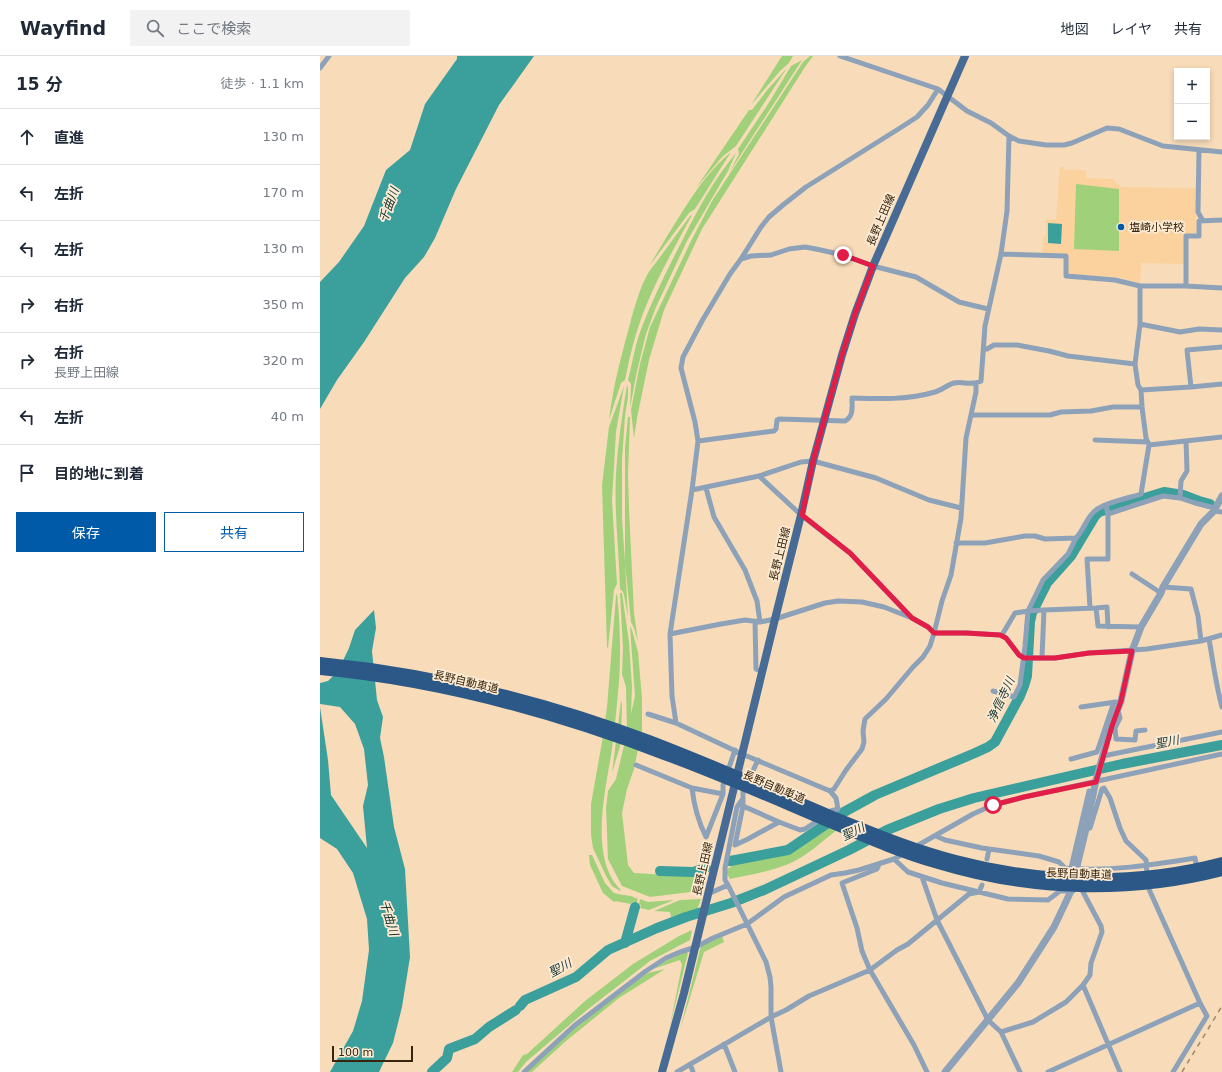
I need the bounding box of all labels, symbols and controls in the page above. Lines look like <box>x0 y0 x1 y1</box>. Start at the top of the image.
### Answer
search box <box>130 10 410 46</box>
text: Wayfind <box>20 17 106 39</box>
icon: search <box>144 17 166 39</box>
text: ここで検索 <box>176 20 251 38</box>
text: 地図 <box>1060 21 1088 37</box>
text: レイヤ <box>1110 21 1152 37</box>
text: 共有 <box>1174 21 1202 37</box>
map controls <box>1174 68 1210 140</box>
button: + <box>1174 68 1210 104</box>
text: 15 分 <box>16 74 63 94</box>
text: 徒歩 · 1.1 km <box>221 76 304 91</box>
button: − <box>1174 104 1210 140</box>
icon: ahead <box>16 126 38 148</box>
text: 直進 <box>54 129 84 147</box>
text: 130 m <box>262 129 304 144</box>
icon: left <box>16 182 38 204</box>
water label: 千曲川 <box>376 184 402 224</box>
text: 左折 <box>54 185 84 203</box>
text: 170 m <box>262 185 304 200</box>
street label: 長野上田線 <box>864 192 898 248</box>
place label: 塩崎小学校 <box>1129 221 1184 234</box>
marker: 塩崎小学校 <box>1116 222 1126 232</box>
icon: left <box>16 238 38 260</box>
text: 左折 <box>54 241 84 259</box>
text: 130 m <box>262 241 304 256</box>
route end <box>834 246 852 264</box>
icon: right <box>16 294 38 316</box>
text: 右折 <box>54 297 84 315</box>
text: 350 m <box>262 297 304 312</box>
text: 右折 <box>54 344 84 362</box>
icon: right <box>16 350 38 372</box>
text: 320 m <box>262 353 304 368</box>
text: 長野上田線 <box>54 365 119 380</box>
icon: left <box>16 406 38 428</box>
text: 左折 <box>54 409 84 427</box>
text: 40 m <box>271 409 304 424</box>
icon: arrive <box>16 462 38 484</box>
text: 目的地に到着 <box>54 465 144 483</box>
button: 保存 <box>16 512 156 552</box>
button: 共有 <box>164 512 304 552</box>
street label: 長野上田線 <box>767 526 793 582</box>
street label: 長野自動車道 <box>432 668 500 696</box>
water label: 浄信寺川 <box>985 673 1018 725</box>
water label: 聖川 <box>1154 732 1182 751</box>
street label: 長野自動車道 <box>741 768 807 806</box>
route start <box>984 796 1002 814</box>
water label: 聖川 <box>839 820 869 844</box>
street label: 長野上田線 <box>690 841 716 897</box>
street label: 長野自動車道 <box>1046 866 1112 882</box>
water label: 千曲川 <box>377 899 402 939</box>
water label: 聖川 <box>546 955 576 980</box>
scale bar <box>332 1044 413 1063</box>
text: 100 m <box>338 1046 373 1059</box>

